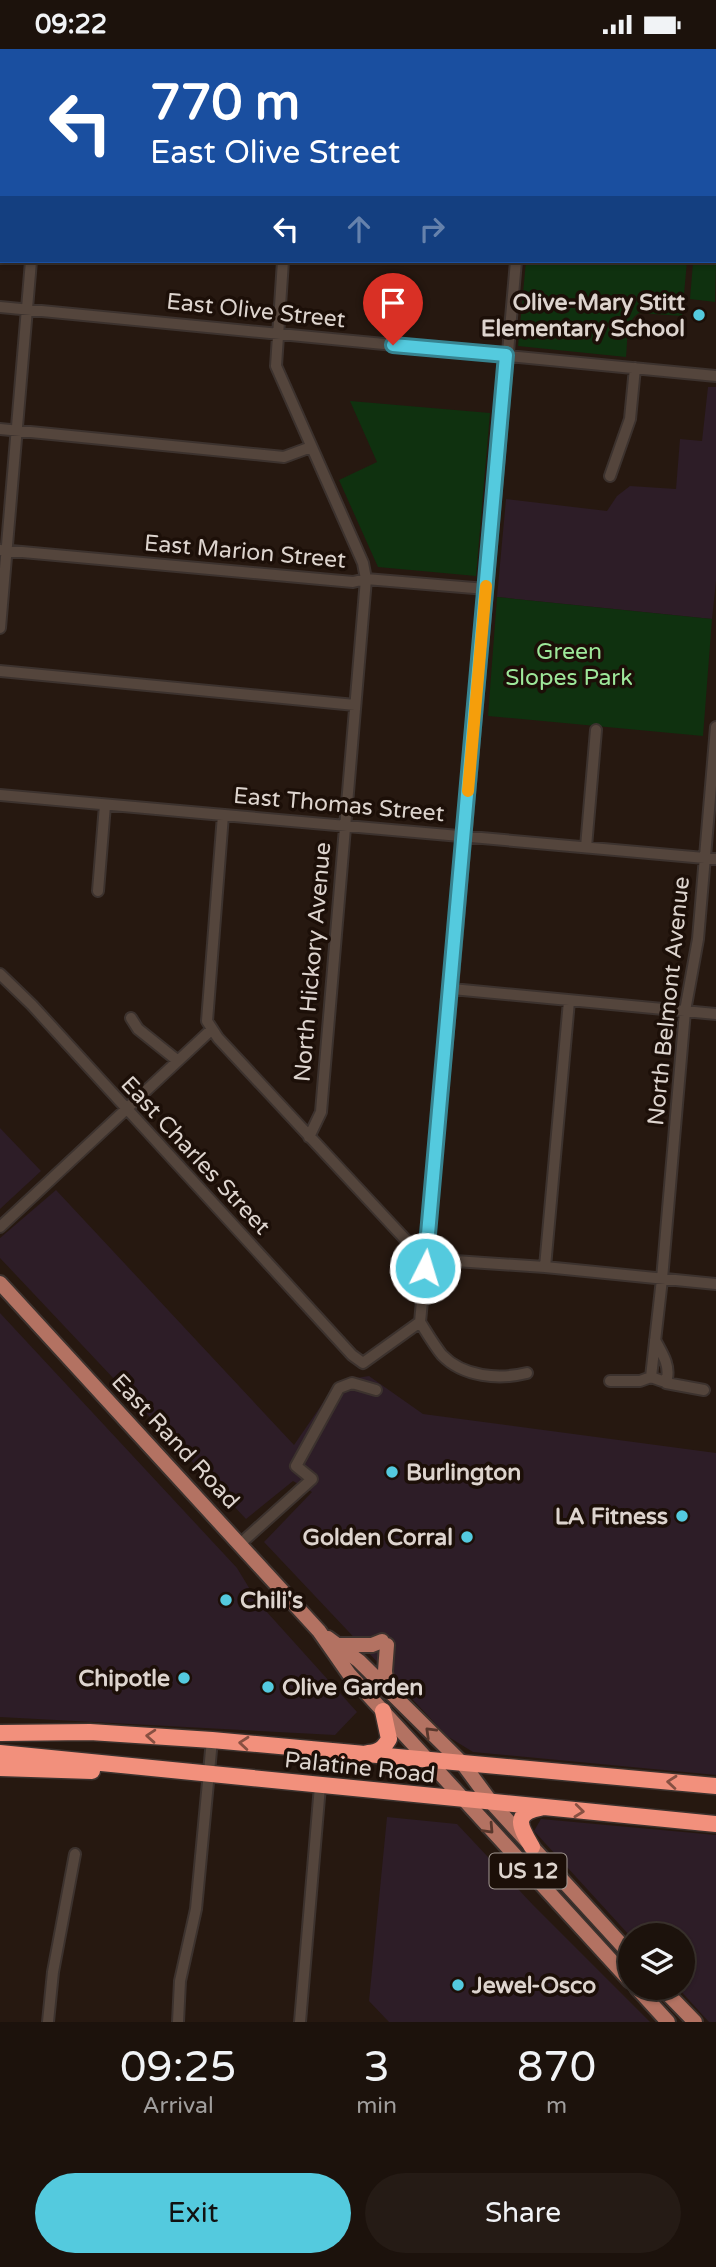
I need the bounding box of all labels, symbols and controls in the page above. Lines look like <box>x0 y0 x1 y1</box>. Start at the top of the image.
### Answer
text: 09:22 <box>35 9 107 40</box>
text: 770 m <box>150 74 300 133</box>
icon: left <box>35 77 126 168</box>
text: East Olive Street <box>150 134 400 172</box>
icon: left <box>267 210 305 248</box>
icon: ahead <box>340 210 378 248</box>
icon: right <box>413 210 451 248</box>
pin <box>363 273 423 345</box>
icon: arrive <box>374 284 412 322</box>
street label: East Olive Street <box>165 288 347 334</box>
place label: Olive-Mary Stitt Elementary School <box>481 289 685 343</box>
marker: Olive-Mary Stitt Elementary School <box>691 307 707 323</box>
street label: East Marion Street <box>143 529 347 575</box>
park label: Green Slopes Park <box>505 638 633 692</box>
street label: East Thomas Street <box>232 782 446 828</box>
street label: North Hickory Avenue <box>289 841 337 1083</box>
street label: North Belmont Avenue <box>642 875 696 1127</box>
street label: East Charles Street <box>115 1071 276 1241</box>
position arrow <box>388 1231 462 1305</box>
street label: East Rand Road <box>105 1368 245 1515</box>
place label: Burlington <box>406 1459 521 1487</box>
marker: Burlington <box>384 1464 400 1480</box>
place label: LA Fitness <box>555 1503 668 1531</box>
marker: LA Fitness <box>674 1508 690 1524</box>
place label: Golden Corral <box>302 1524 453 1552</box>
marker: Golden Corral <box>459 1529 475 1545</box>
place label: Chili's <box>240 1587 303 1615</box>
marker: Chili's <box>218 1592 234 1608</box>
place label: Chipotle <box>78 1665 170 1693</box>
marker: Chipotle <box>176 1670 192 1686</box>
place label: Olive Garden <box>282 1674 423 1702</box>
marker: Olive Garden <box>260 1679 276 1695</box>
one-way arrow <box>425 1728 438 1741</box>
one-way arrow <box>145 1729 156 1744</box>
one-way arrow <box>238 1736 249 1751</box>
street label: Palatine Road <box>283 1746 437 1790</box>
one-way arrow <box>666 1775 678 1790</box>
one-way arrow <box>573 1803 585 1818</box>
one-way arrow <box>481 1821 494 1834</box>
road number: US 12 <box>490 1853 566 1889</box>
map controls <box>618 1923 695 2000</box>
button: layers <box>618 1923 695 2000</box>
place label: Jewel-Osco <box>471 1972 596 2000</box>
marker: Jewel-Osco <box>450 1977 466 1993</box>
text: 09:25 <box>120 2042 236 2093</box>
text: 3 <box>363 2042 390 2093</box>
text: 870 <box>517 2042 596 2093</box>
text: Arrival <box>143 2092 214 2120</box>
text: min <box>356 2092 397 2120</box>
text: m <box>546 2092 567 2120</box>
button: Exit <box>35 2173 351 2253</box>
button: Share <box>365 2173 681 2253</box>

